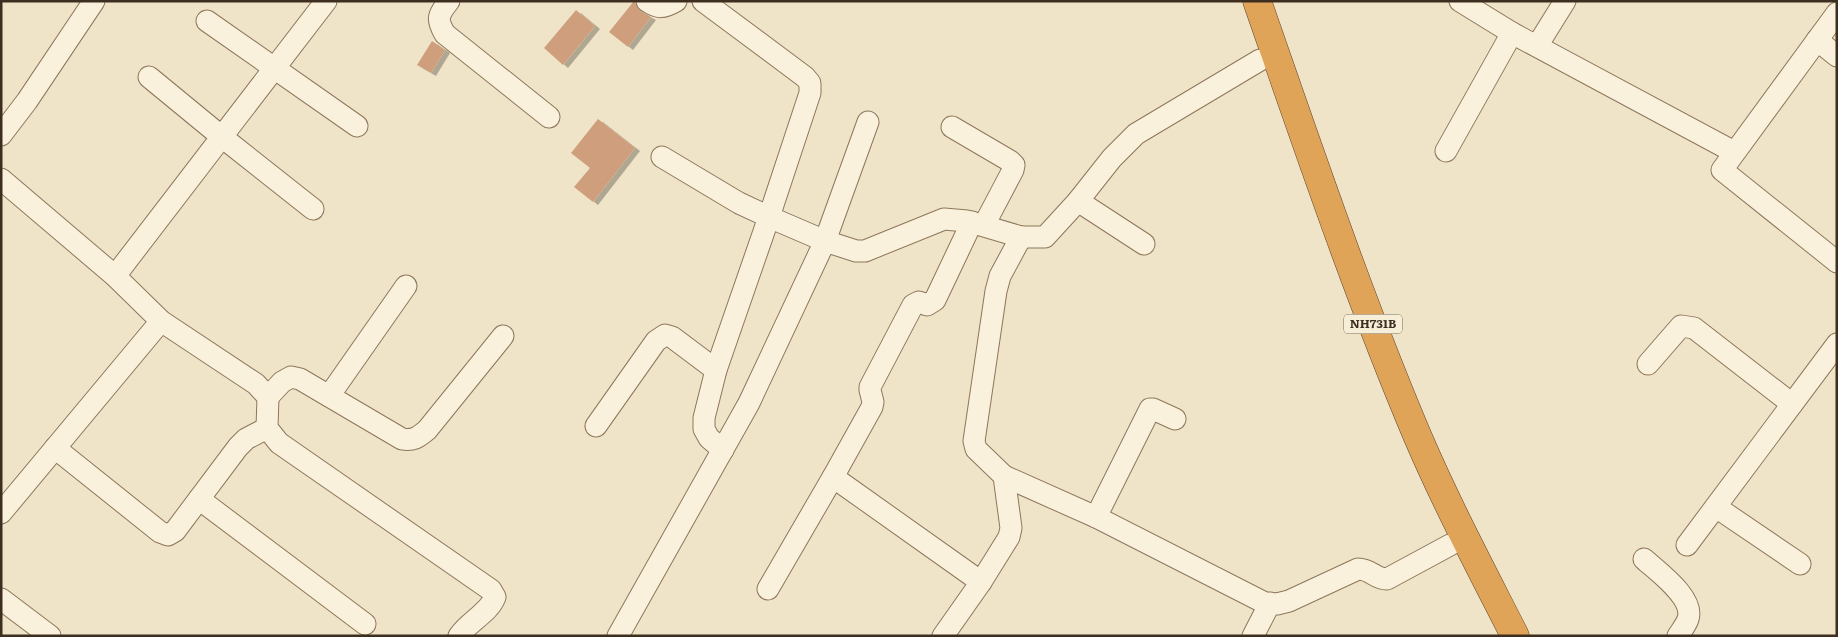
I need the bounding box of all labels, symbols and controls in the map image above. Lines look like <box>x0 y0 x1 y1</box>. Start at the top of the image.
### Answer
road number: NH731B <box>1344 314 1402 334</box>

